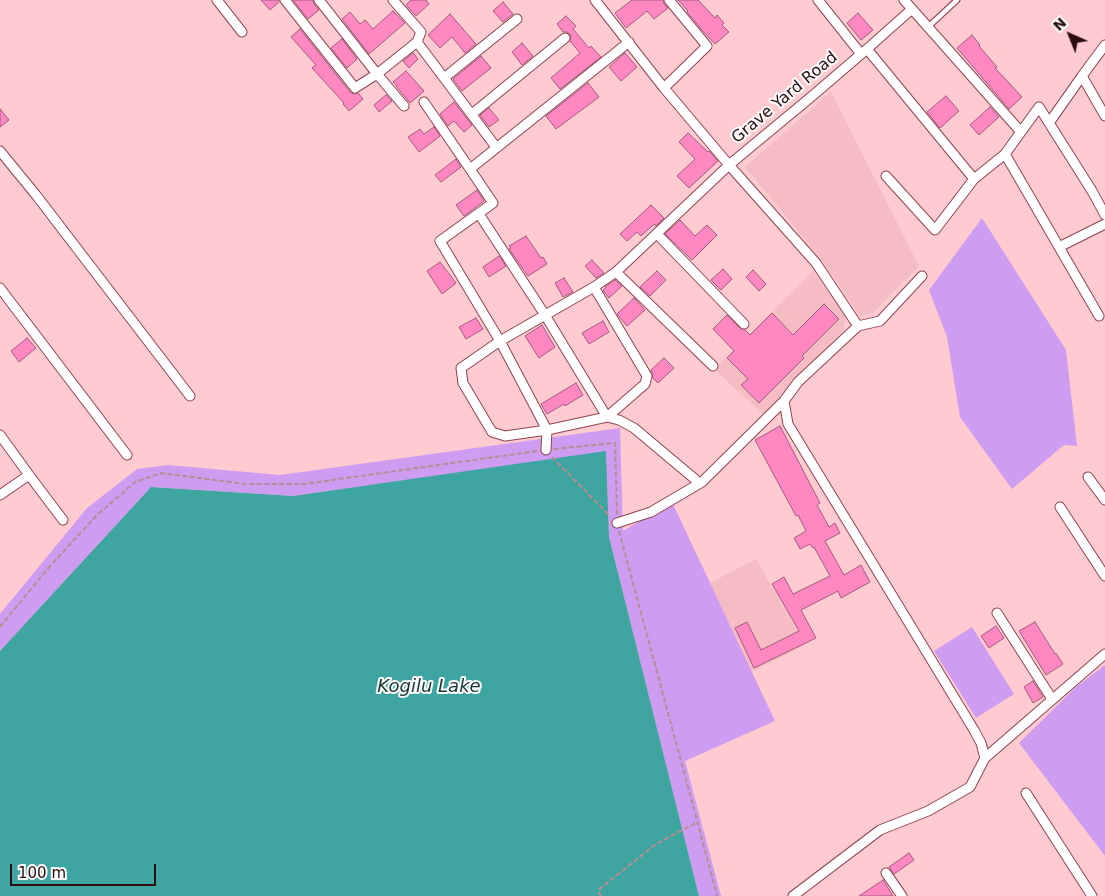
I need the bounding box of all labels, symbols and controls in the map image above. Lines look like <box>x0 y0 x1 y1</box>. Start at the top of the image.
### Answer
north arrow <box>1045 10 1095 60</box>
text: N <box>1050 14 1069 34</box>
street label: Grave Yard Road <box>728 48 842 148</box>
water label: Kogilu Lake <box>377 676 481 698</box>
scale bar <box>12 854 159 886</box>
text: 100 m <box>18 864 66 882</box>

